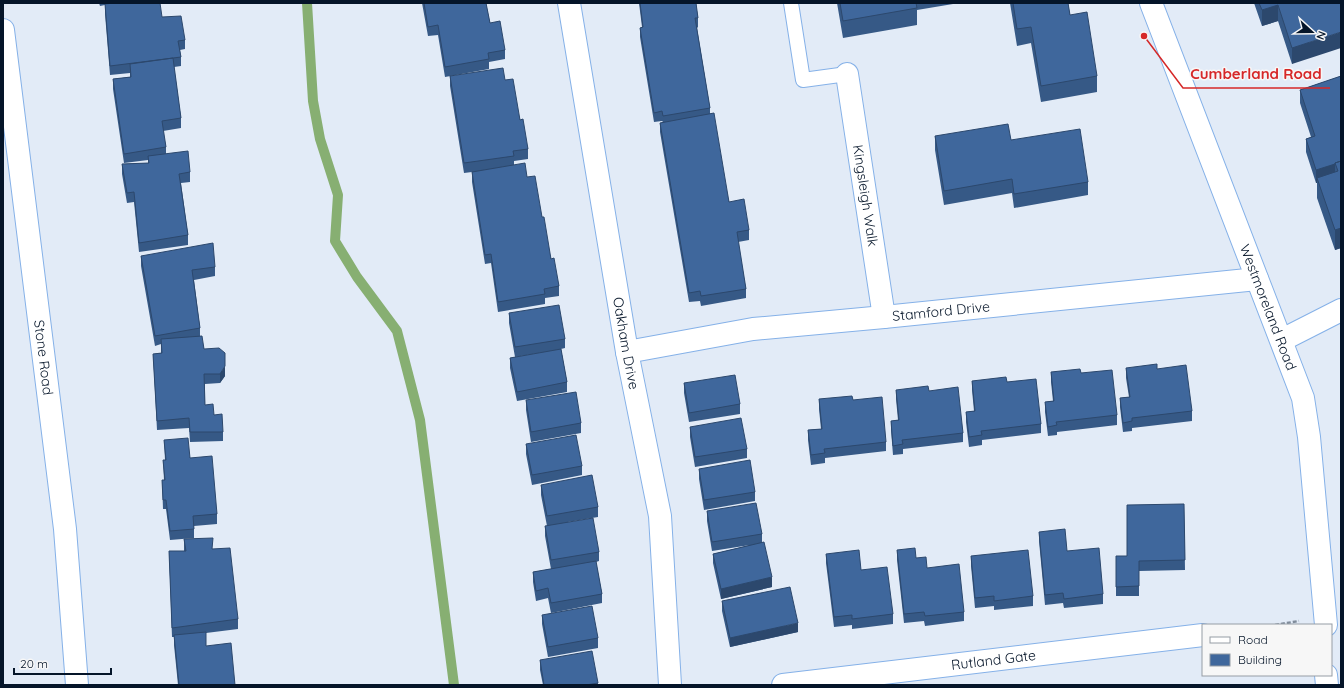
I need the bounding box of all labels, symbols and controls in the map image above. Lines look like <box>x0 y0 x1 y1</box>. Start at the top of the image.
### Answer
north arrow <box>1292 12 1332 52</box>
text: N <box>1313 29 1329 42</box>
callout: Cumberland Road <box>1183 61 1330 88</box>
text: Cumberland Road <box>1190 64 1322 83</box>
street label: Kingsleigh Walk <box>849 143 882 248</box>
street label: Westmoreland Road <box>1236 242 1300 373</box>
street label: Oakham Drive <box>609 296 643 391</box>
street label: Stamford Drive <box>891 297 991 325</box>
street label: Stone Road <box>30 319 57 396</box>
legend <box>1202 624 1332 676</box>
text: Road <box>1238 632 1268 647</box>
street label: Rutland Gate <box>950 646 1037 674</box>
scale bar <box>14 650 111 676</box>
text: Building <box>1238 652 1282 667</box>
text: 20 m <box>20 656 48 671</box>

